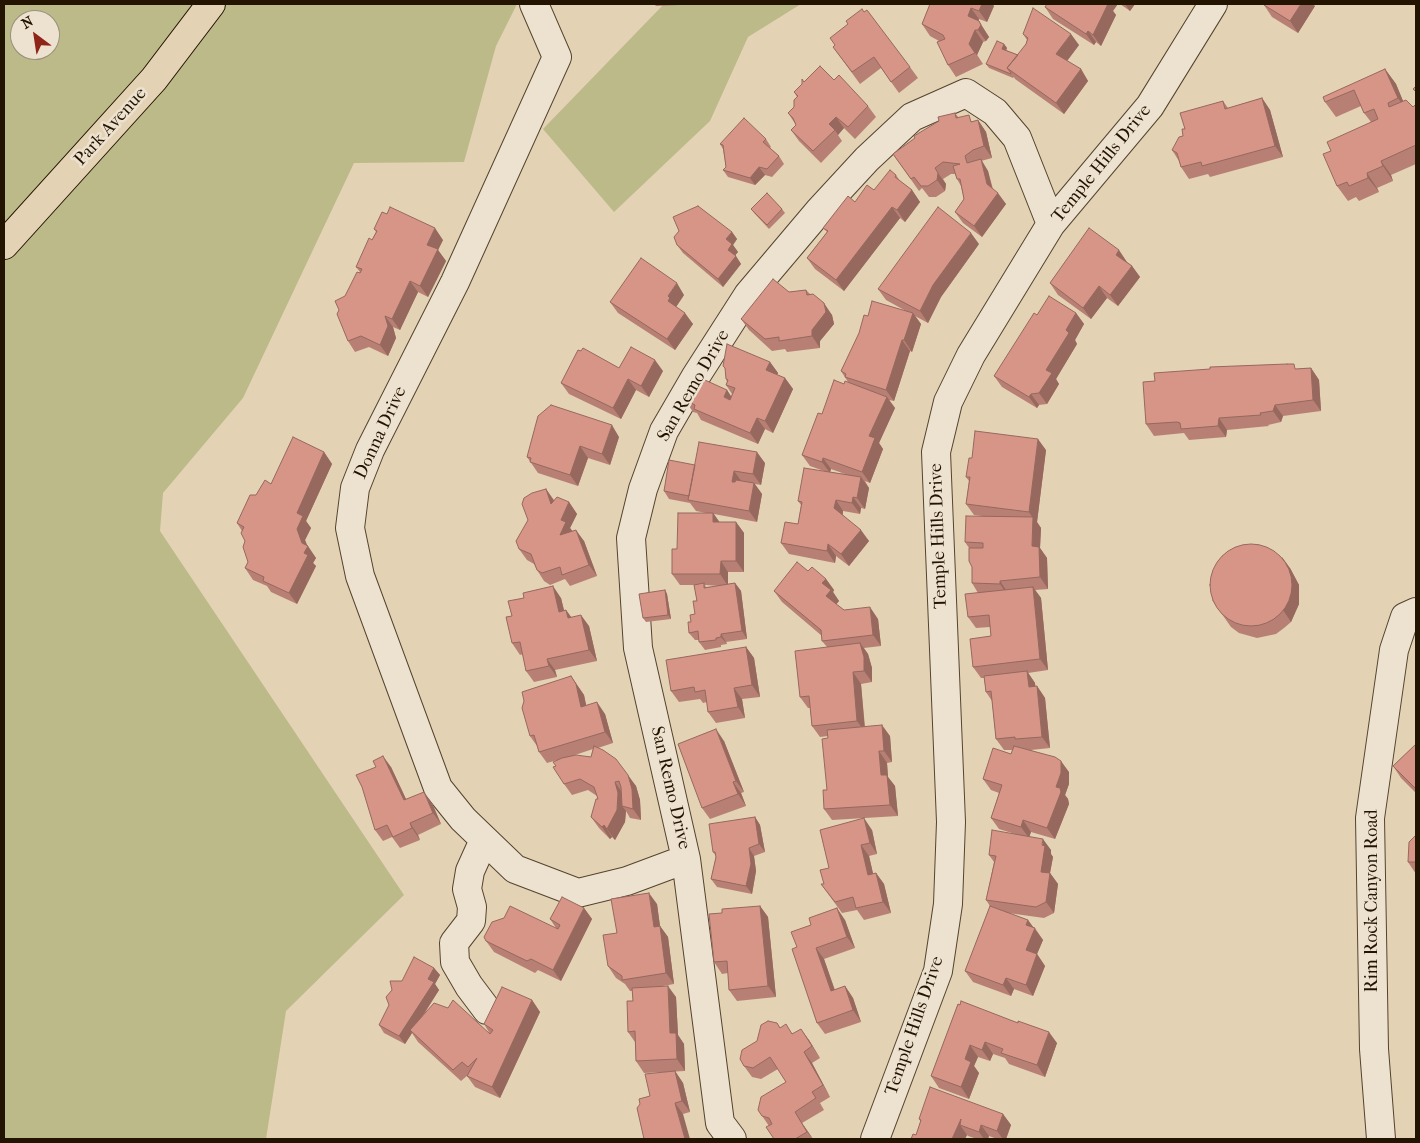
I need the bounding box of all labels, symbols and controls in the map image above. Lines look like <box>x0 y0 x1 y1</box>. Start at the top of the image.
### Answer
north arrow <box>10 10 60 60</box>
text: N <box>19 13 36 33</box>
street label: Park Avenue <box>70 83 152 171</box>
street label: Temple Hills Drive <box>1048 101 1156 227</box>
street label: San Remo Drive <box>653 326 735 446</box>
street label: Donna Drive <box>350 383 412 483</box>
street label: Temple Hills Drive <box>926 463 952 609</box>
street label: San Remo Drive <box>645 724 695 852</box>
street label: Rim Rock Canyon Road <box>1362 809 1384 993</box>
street label: Temple Hills Drive <box>881 954 949 1098</box>

